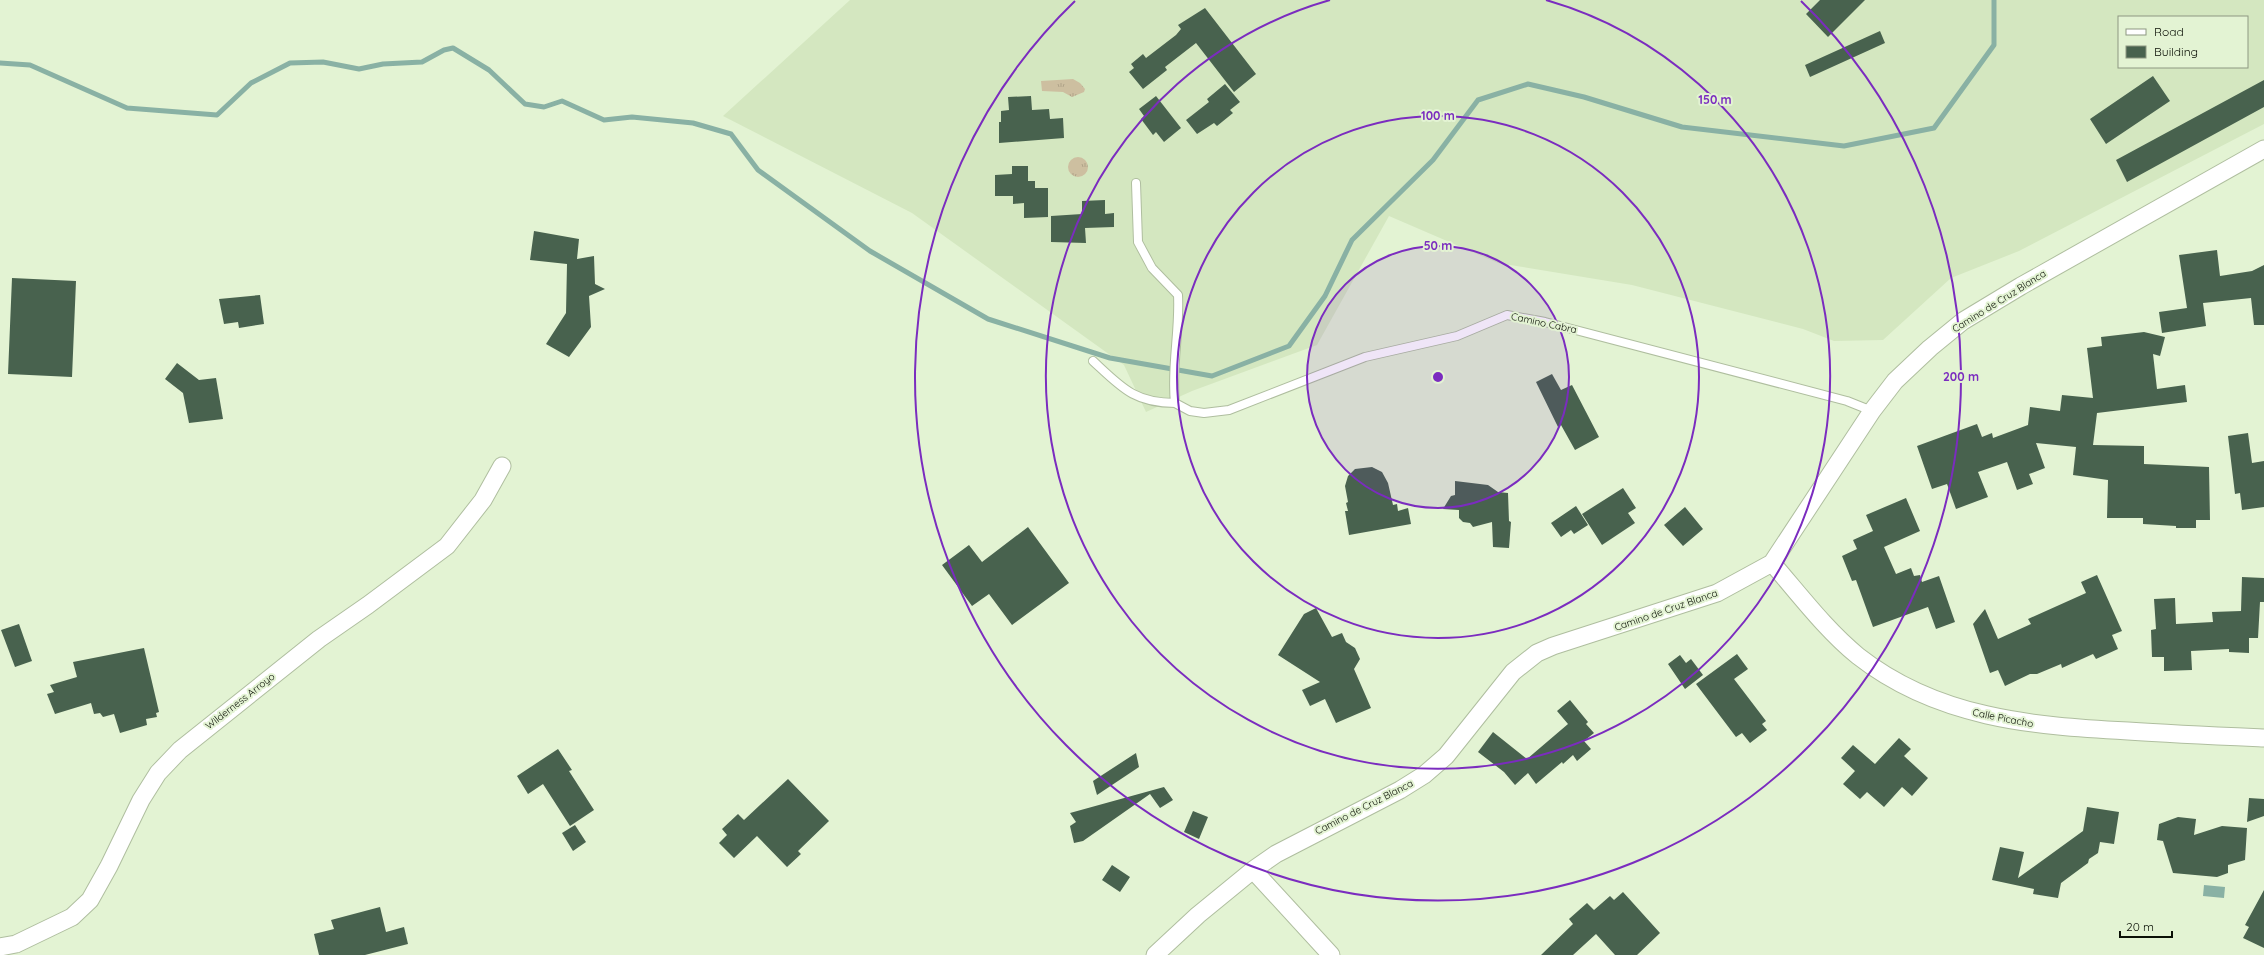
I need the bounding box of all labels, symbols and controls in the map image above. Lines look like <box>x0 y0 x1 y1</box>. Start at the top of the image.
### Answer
legend <box>2118 16 2248 68</box>
text: Road <box>2154 24 2184 39</box>
text: Building <box>2154 44 2198 59</box>
text: 150 m <box>1698 92 1732 107</box>
text: 100 m <box>1421 108 1455 123</box>
text: 50 m <box>1424 238 1452 253</box>
street label: Camino de Cruz Blanca <box>1950 267 2048 335</box>
street label: Camino Cabra <box>1510 310 1578 336</box>
text: 200 m <box>1943 369 1979 384</box>
centre of rings <box>1431 370 1445 384</box>
street label: Camino de Cruz Blanca <box>1613 586 1719 634</box>
street label: Wilderness Arroyo <box>203 670 277 732</box>
street label: Calle Picacho <box>1971 706 2035 730</box>
street label: Camino de Cruz Blanca <box>1313 777 1415 837</box>
scale bar <box>2120 913 2172 939</box>
text: 20 m <box>2126 919 2154 934</box>

